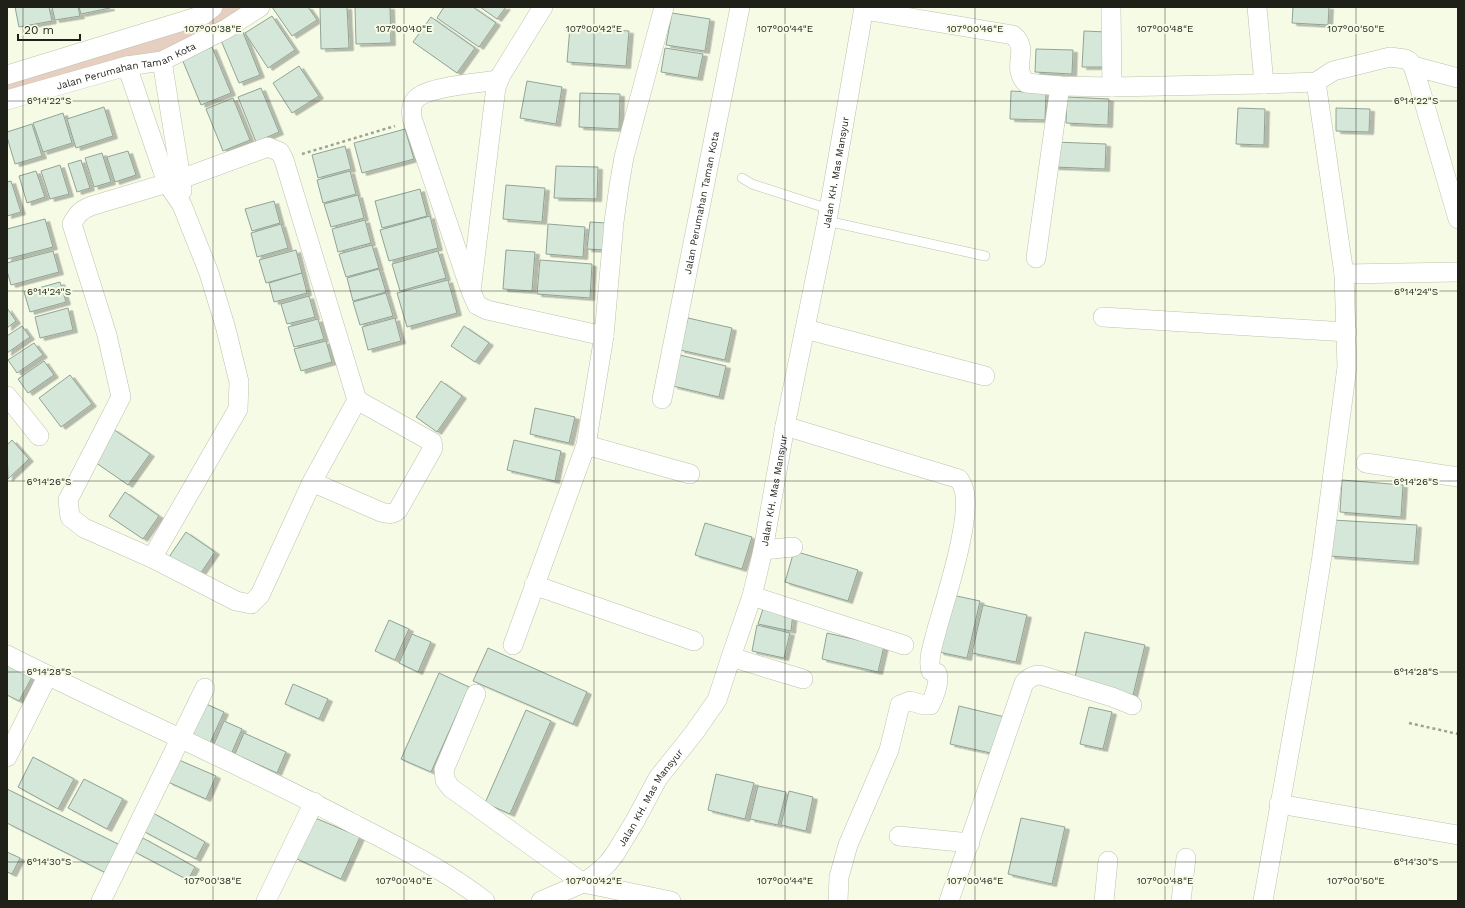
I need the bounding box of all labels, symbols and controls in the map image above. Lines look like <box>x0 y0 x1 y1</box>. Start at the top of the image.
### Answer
scale bar <box>18 16 80 42</box>
text: 20 m <box>24 23 54 37</box>
text: 107°00'38"E <box>184 23 242 34</box>
text: 107°00'40"E <box>376 23 432 34</box>
text: 107°00'42"E <box>566 23 622 34</box>
text: 107°00'44"E <box>757 23 813 34</box>
text: 107°00'46"E <box>947 23 1003 34</box>
text: 107°00'48"E <box>1137 23 1193 34</box>
text: 107°00'50"E <box>1327 23 1385 34</box>
street label: Jalan Perumahan Taman Kota <box>55 40 198 92</box>
text: 6°14'22"S <box>27 95 71 106</box>
text: 6°14'22"S <box>1394 95 1438 106</box>
street label: Jalan KH. Mas Mansyur <box>821 116 851 229</box>
street label: Jalan Perumahan Taman Kota <box>682 130 721 275</box>
text: 6°14'24"S <box>27 286 71 297</box>
text: 6°14'24"S <box>1394 286 1438 297</box>
street label: Jalan KH. Mas Mansyur <box>759 434 789 547</box>
text: 6°14'26"S <box>27 476 71 487</box>
text: 6°14'26"S <box>1394 476 1438 487</box>
text: 6°14'28"S <box>27 666 71 677</box>
text: 6°14'28"S <box>1394 666 1438 677</box>
street label: Jalan KH. Mas Mansyur <box>616 747 685 848</box>
text: 6°14'30"S <box>26 856 72 867</box>
text: 6°14'30"S <box>1393 856 1439 867</box>
text: 107°00'38"E <box>184 875 242 886</box>
text: 107°00'40"E <box>376 875 432 886</box>
text: 107°00'42"E <box>566 875 622 886</box>
text: 107°00'44"E <box>757 875 813 886</box>
text: 107°00'46"E <box>947 875 1003 886</box>
text: 107°00'48"E <box>1137 875 1193 886</box>
text: 107°00'50"E <box>1327 875 1385 886</box>

